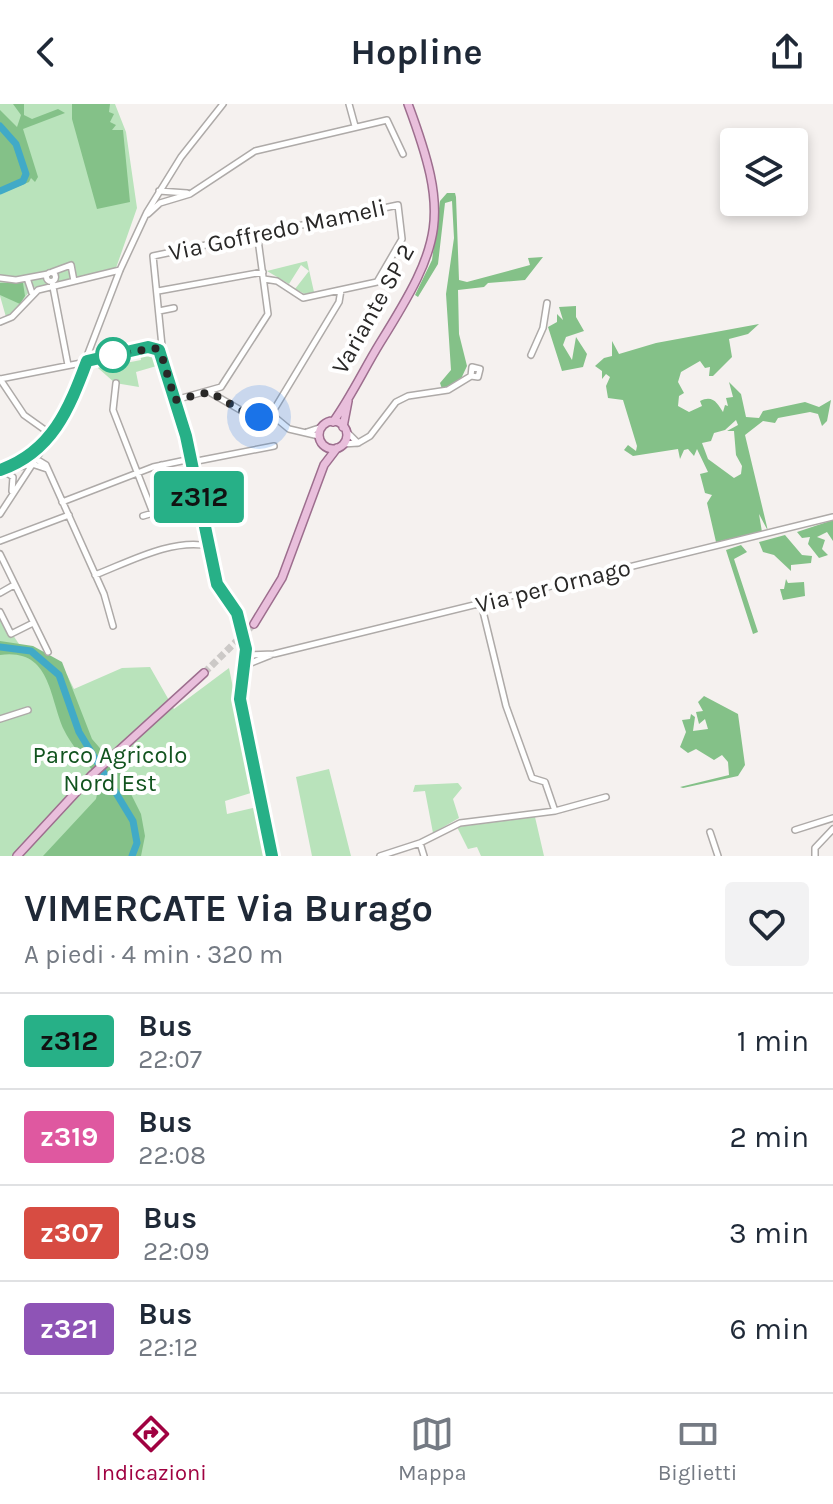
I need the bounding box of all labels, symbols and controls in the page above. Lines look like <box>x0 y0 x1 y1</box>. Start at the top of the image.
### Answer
icon: back <box>24 30 68 74</box>
icon: share <box>765 30 809 74</box>
text: Hopline <box>350 31 483 73</box>
map controls <box>720 128 808 216</box>
button: layers <box>720 128 808 216</box>
street label: Via Goffredo Mameli <box>166 193 388 267</box>
street label: Variante SP 2 <box>326 239 420 379</box>
unlabelled marker <box>96 338 130 372</box>
your location <box>239 397 279 437</box>
line badge: z312 <box>143 471 255 523</box>
text: z312 <box>170 480 228 513</box>
street label: Via per Ornago <box>473 553 633 619</box>
park label: Parco Agricolo Nord Est <box>33 741 187 797</box>
button: heart <box>725 882 809 966</box>
text: VIMERCATE Via Burago <box>24 886 433 931</box>
text: A piedi · 4 min · 320 m <box>24 939 283 970</box>
text: Bus <box>138 1008 192 1044</box>
text: 1 min <box>737 1023 809 1059</box>
text: z312 <box>40 1024 98 1057</box>
text: 22:07 <box>138 1044 202 1075</box>
text: Bus <box>138 1104 192 1140</box>
text: 2 min <box>729 1119 809 1155</box>
text: z319 <box>40 1120 98 1153</box>
text: 22:08 <box>138 1140 206 1171</box>
text: Bus <box>143 1200 197 1236</box>
text: 3 min <box>729 1215 809 1251</box>
text: z307 <box>40 1216 103 1249</box>
text: 22:09 <box>143 1236 210 1267</box>
text: Bus <box>138 1296 192 1332</box>
text: 6 min <box>730 1311 809 1347</box>
text: z321 <box>40 1312 98 1345</box>
text: 22:12 <box>138 1332 198 1363</box>
tab: Indicazioni <box>96 1412 207 1486</box>
tab: Mappa <box>398 1412 467 1486</box>
tab: Biglietti <box>658 1412 737 1486</box>

